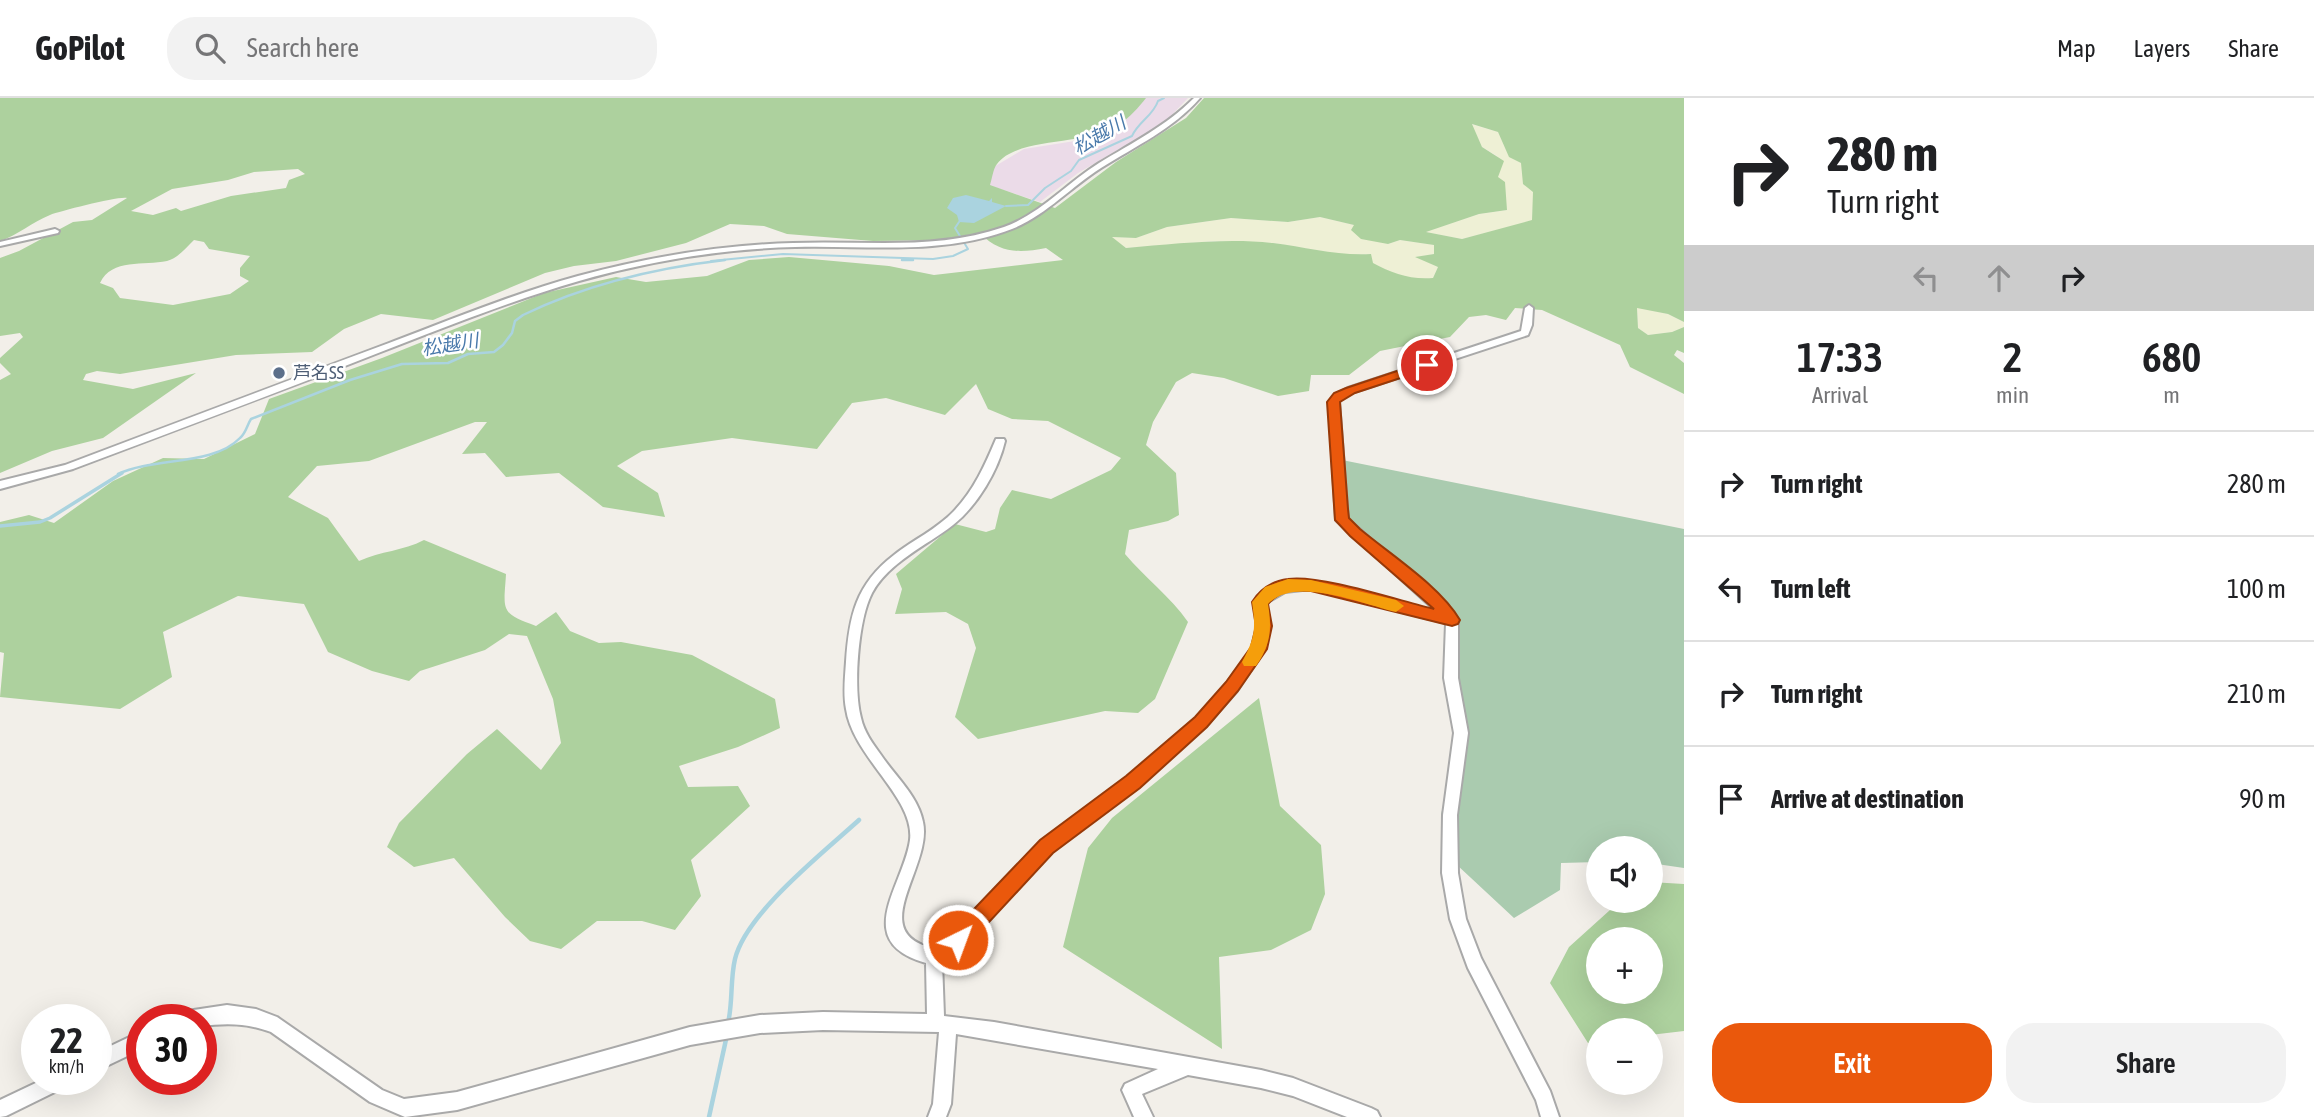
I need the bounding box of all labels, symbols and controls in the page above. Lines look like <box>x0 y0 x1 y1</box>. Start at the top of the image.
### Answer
search box <box>167 17 657 80</box>
text: GoPilot <box>35 29 125 67</box>
icon: search <box>191 29 229 67</box>
text: Search here <box>247 33 359 63</box>
text: Map <box>2057 35 2096 62</box>
text: Layers <box>2134 35 2190 62</box>
text: Share <box>2228 35 2279 62</box>
water label: 松越川 <box>1069 110 1131 159</box>
text: 280 m <box>1827 125 1938 181</box>
icon: right <box>1712 126 1803 217</box>
text: Turn right <box>1827 183 1940 220</box>
icon: left <box>1907 259 1945 297</box>
icon: ahead <box>1980 259 2018 297</box>
icon: right <box>2053 259 2091 297</box>
water label: 松越川 <box>420 328 482 359</box>
text: 17:33 <box>1797 333 1883 381</box>
text: 2 <box>2003 333 2022 381</box>
text: 680 <box>2142 333 2201 381</box>
pin <box>1397 335 1457 395</box>
icon: arrive <box>1408 346 1446 384</box>
place label: 芦名SS <box>293 362 345 383</box>
marker: 芦名SS <box>271 365 287 381</box>
text: Arrival <box>1812 382 1868 408</box>
text: min <box>1996 382 2029 408</box>
text: m <box>2163 382 2180 408</box>
icon: right <box>1712 465 1750 503</box>
text: Turn right <box>1771 469 1862 499</box>
text: 280 m <box>2227 469 2286 499</box>
icon: left <box>1712 570 1750 608</box>
text: Turn left <box>1771 574 1851 604</box>
text: 100 m <box>2227 574 2286 604</box>
icon: right <box>1712 675 1750 713</box>
text: Turn right <box>1771 679 1862 709</box>
text: 210 m <box>2227 679 2286 709</box>
icon: arrive <box>1712 780 1750 818</box>
text: Arrive at destination <box>1771 784 1964 814</box>
text: 90 m <box>2239 784 2286 814</box>
map controls <box>1586 836 1663 1095</box>
button: sound <box>1586 836 1663 913</box>
position arrow <box>921 903 995 977</box>
button: + <box>1586 927 1663 1004</box>
speed limit sign: 30 <box>126 1004 217 1095</box>
button: − <box>1586 1018 1663 1095</box>
text: 22 <box>50 1020 83 1060</box>
button: Exit <box>1712 1023 1992 1103</box>
button: Share <box>2006 1023 2286 1103</box>
text: km/h <box>49 1056 84 1077</box>

